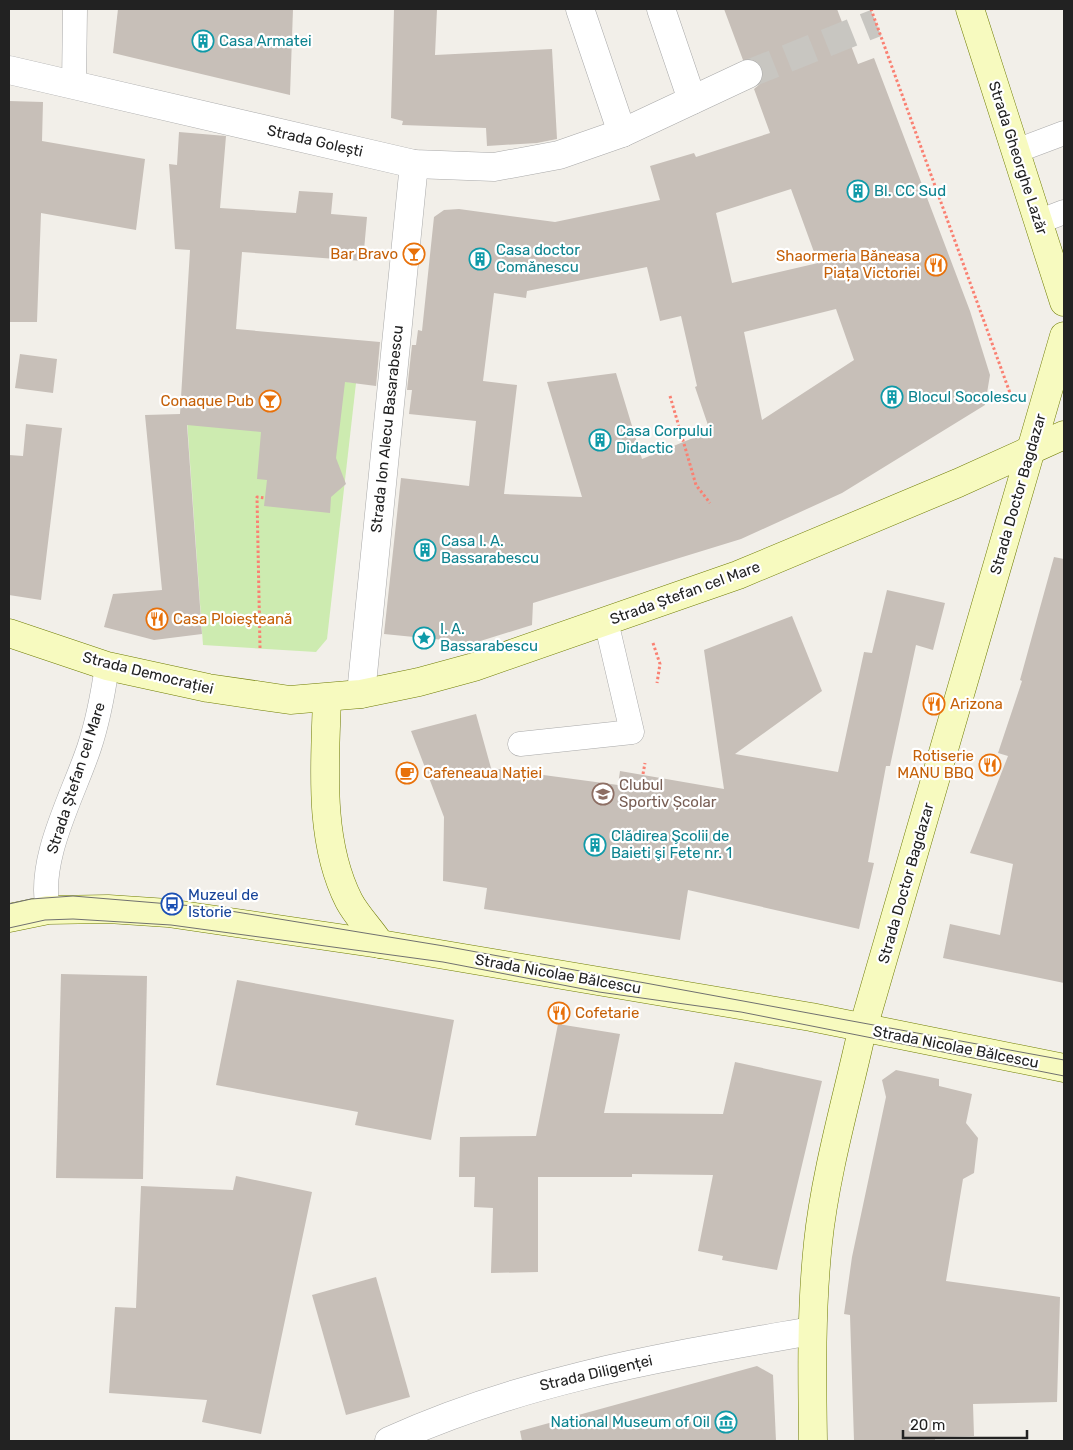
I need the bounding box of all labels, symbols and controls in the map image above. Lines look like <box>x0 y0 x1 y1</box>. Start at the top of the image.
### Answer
building icon: Casa Armatei <box>191 29 215 53</box>
place label: Casa Armatei <box>219 32 312 50</box>
street label: Strada Gheorghe Lazăr <box>985 79 1051 237</box>
street label: Strada Golești <box>265 121 365 161</box>
building icon: Bl. CC Sud <box>846 179 870 203</box>
place label: Bl. CC Sud <box>874 182 946 200</box>
place label: Casa doctor Comănescu <box>496 241 580 276</box>
bar icon: Bar Bravo <box>402 242 426 266</box>
place label: Bar Bravo <box>330 245 398 263</box>
building icon: Casa doctor Comănescu <box>468 247 492 271</box>
place label: Shaormeria Băneasa Piața Victoriei <box>776 247 920 282</box>
restaurant icon: Shaormeria Băneasa Piața Victoriei <box>924 253 948 277</box>
street label: Strada Ion Alecu Basarabescu <box>367 324 407 534</box>
building icon: Blocul Socolescu <box>880 385 904 409</box>
place label: Blocul Socolescu <box>908 388 1027 406</box>
bar icon: Conaque Pub <box>258 389 282 413</box>
place label: Conaque Pub <box>160 392 254 410</box>
street label: Strada Doctor Bagdazar <box>986 411 1050 577</box>
place label: Casa Corpului Didactic <box>616 422 712 457</box>
building icon: Casa Corpului Didactic <box>588 428 612 452</box>
place label: Casa I. A. Bassarabescu <box>441 532 539 567</box>
building icon: Casa I. A. Bassarabescu <box>413 538 437 562</box>
street label: Strada Ștefan cel Mare <box>608 557 762 629</box>
restaurant icon: Casa Ploieşteană <box>145 607 169 631</box>
place label: Casa Ploieşteană <box>173 610 292 628</box>
place label: I. A. Bassarabescu <box>440 620 538 655</box>
place icon: I. A. Bassarabescu <box>412 626 436 650</box>
street label: Strada Democrației <box>81 648 215 698</box>
restaurant icon: Arizona <box>922 692 946 716</box>
place label: Arizona <box>950 695 1003 713</box>
street label: Strada Ștefan cel Mare <box>43 700 109 856</box>
place label: Rotiserie MANU BBQ <box>897 747 974 782</box>
restaurant icon: Rotiserie MANU BBQ <box>978 753 1002 777</box>
cafe icon: Cafeneaua Nației <box>395 761 419 785</box>
place label: Cafeneaua Nației <box>423 764 542 782</box>
place label: Clubul Sportiv Școlar <box>619 776 717 811</box>
school or university icon: Clubul Sportiv Școlar <box>591 782 615 806</box>
street label: Strada Doctor Bagdazar <box>874 800 938 966</box>
place label: Clădirea Şcolii de Baieti şi Fete nr. 1 <box>611 827 732 862</box>
building icon: Clădirea Şcolii de Baieti şi Fete nr. 1 <box>583 833 607 857</box>
place label: Muzeul de Istorie <box>188 886 259 921</box>
bus stop icon: Muzeul de Istorie <box>160 892 184 916</box>
street label: Strada Nicolae Bălcescu <box>473 951 643 997</box>
restaurant icon: Cofetarie <box>547 1001 571 1025</box>
place label: Cofetarie <box>575 1004 639 1022</box>
street label: Strada Nicolae Bălcescu <box>872 1022 1040 1072</box>
street label: Strada Diligenței <box>538 1351 654 1395</box>
scale bar <box>903 1408 1027 1440</box>
museum icon: National Museum of Oil <box>714 1410 738 1434</box>
place label: National Museum of Oil <box>550 1413 710 1431</box>
text: 20 m <box>910 1416 945 1434</box>

